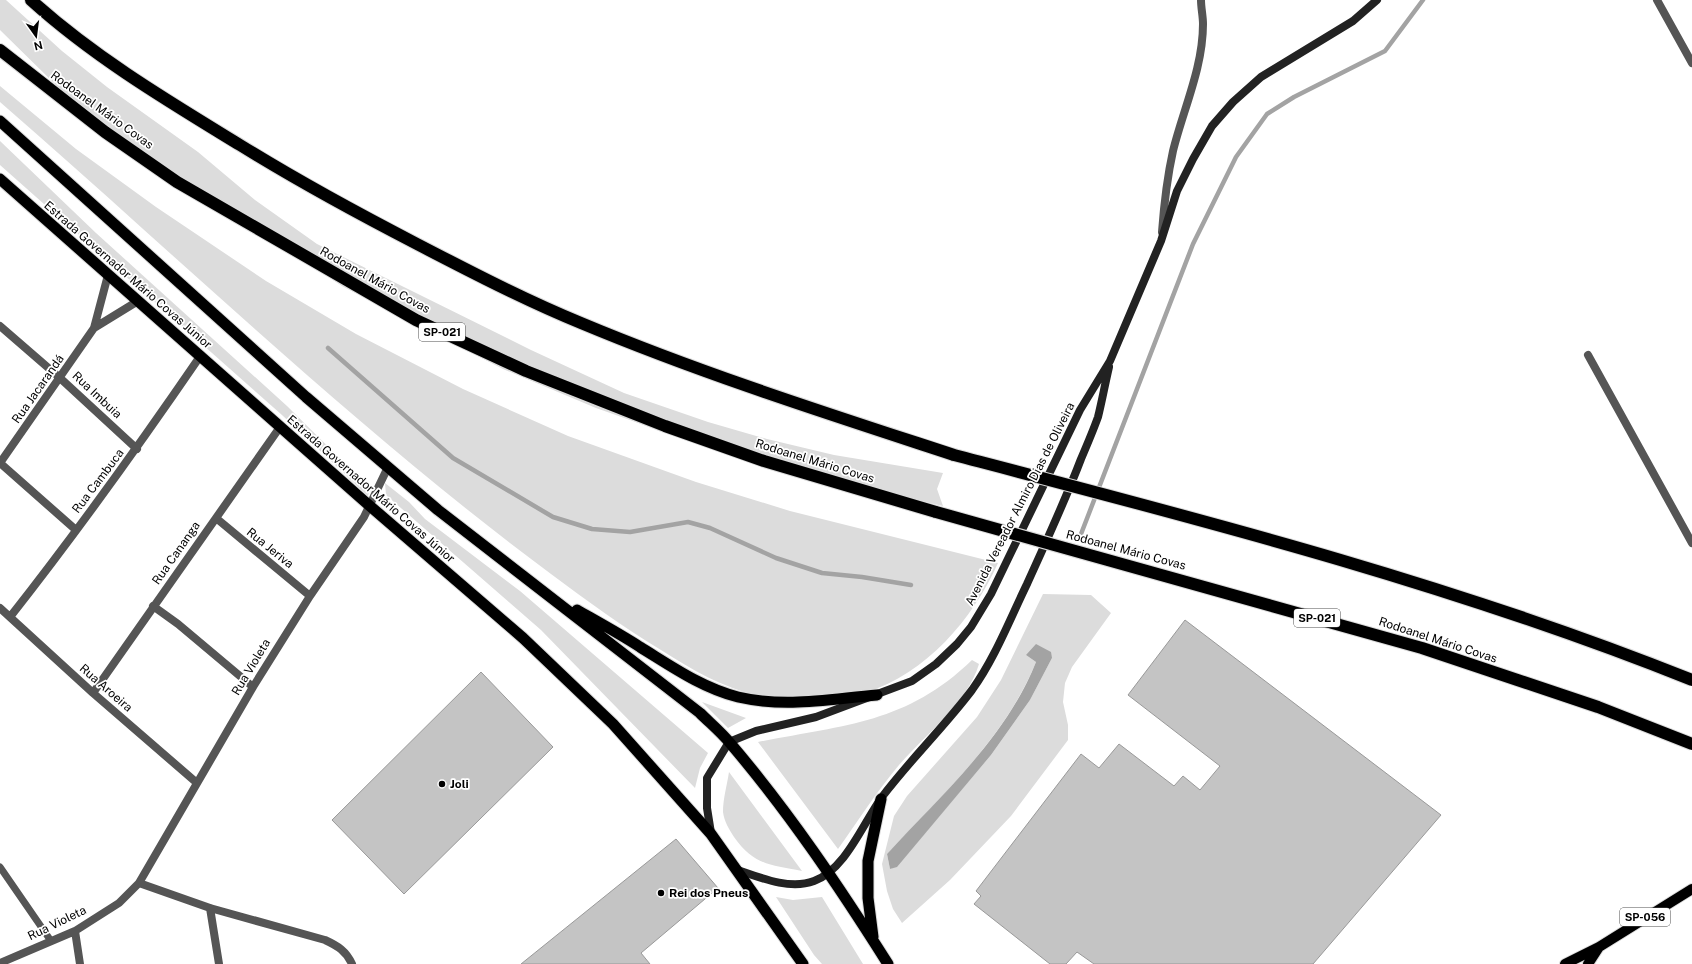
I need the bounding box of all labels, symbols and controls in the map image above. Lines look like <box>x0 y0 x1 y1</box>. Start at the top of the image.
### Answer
north arrow <box>16 16 56 56</box>
text: N <box>33 39 44 53</box>
street label: Rodoanel Mário Covas <box>48 68 156 152</box>
street label: Estrada Governador Mário Covas Júnior <box>41 198 215 352</box>
street label: Rodoanel Mário Covas <box>318 244 432 316</box>
road number: SP-021 <box>419 323 465 341</box>
street label: Rua Jacarandá <box>9 352 67 426</box>
street label: Rua Imbuia <box>70 369 124 421</box>
street label: Avenida Vereador Almiro Dias de Oliveira <box>962 400 1078 608</box>
street label: Estrada Governador Mário Covas Júnior <box>284 412 458 566</box>
street label: Rodoanel Mário Covas <box>754 436 876 486</box>
street label: Rua Cambuca <box>69 446 127 516</box>
street label: Rua Cananga <box>149 519 203 587</box>
street label: Rua Jeriva <box>244 525 296 571</box>
street label: Rodoanel Mário Covas <box>1065 527 1187 573</box>
road number: SP-021 <box>1294 609 1340 627</box>
street label: Rodoanel Mário Covas <box>1377 614 1499 666</box>
street label: Rua Violeta <box>229 636 273 698</box>
street label: Rua Aroeira <box>77 661 135 715</box>
place label: Joli <box>450 777 469 791</box>
marker: Joli <box>437 779 447 789</box>
place label: Rei dos Pneus <box>669 886 748 900</box>
marker: Rei dos Pneus <box>656 888 666 898</box>
street label: Rua Violeta <box>26 903 88 943</box>
road number: SP-056 <box>1620 908 1670 926</box>

